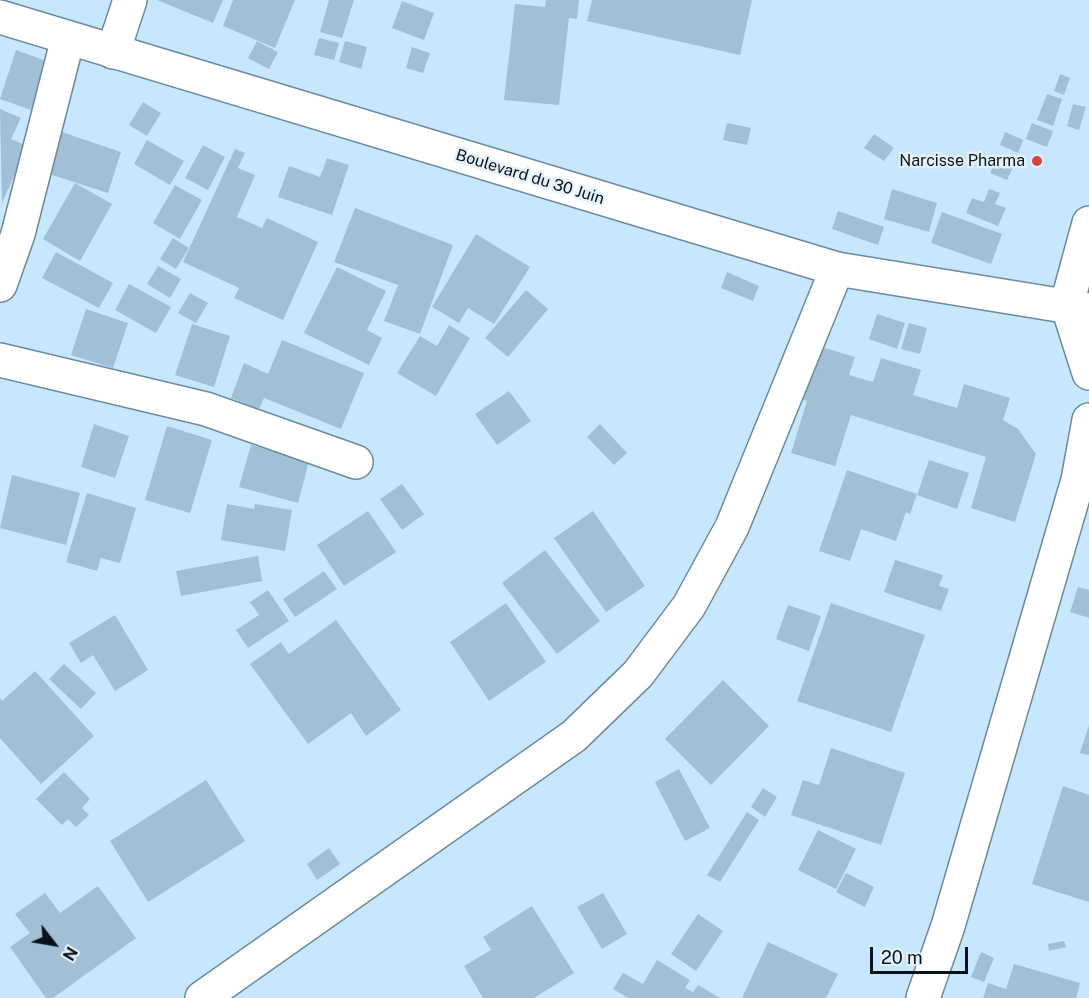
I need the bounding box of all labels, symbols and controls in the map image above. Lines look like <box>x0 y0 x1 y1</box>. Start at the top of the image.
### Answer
street label: Boulevard du 30 Juin <box>454 145 606 209</box>
place label: Narcisse Pharma <box>899 151 1025 171</box>
marker: Narcisse Pharma <box>1030 154 1044 168</box>
north arrow <box>24 914 84 974</box>
scale bar <box>873 935 970 973</box>
text: N <box>58 943 81 964</box>
text: 20 m <box>881 947 923 968</box>

